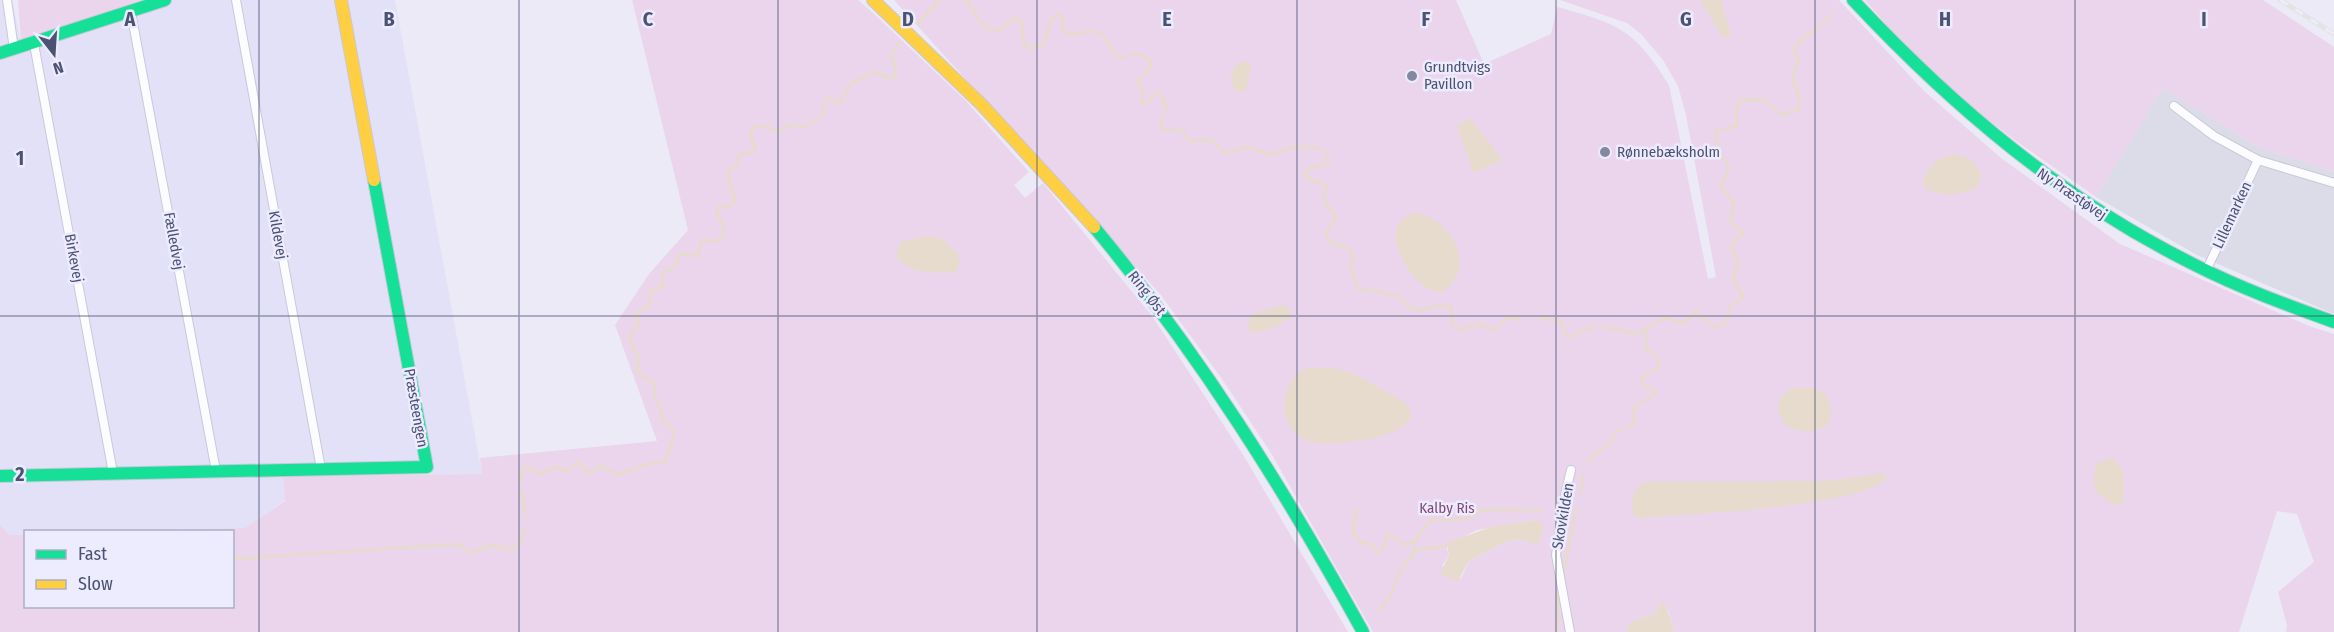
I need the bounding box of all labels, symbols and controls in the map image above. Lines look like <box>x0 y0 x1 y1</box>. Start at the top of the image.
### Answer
text: A <box>124 7 137 31</box>
text: B <box>383 7 395 31</box>
text: C <box>643 7 654 31</box>
text: D <box>902 7 914 31</box>
text: E <box>1162 7 1172 31</box>
text: F <box>1422 7 1431 31</box>
text: G <box>1680 7 1692 31</box>
text: H <box>1939 7 1951 31</box>
text: I <box>2201 7 2207 31</box>
north arrow <box>24 24 84 84</box>
text: N <box>51 57 66 78</box>
place label: Grundtvigs Pavillon <box>1424 58 1490 93</box>
marker: Grundtvigs Pavillon <box>1405 69 1419 83</box>
place label: Rønnebæksholm <box>1617 143 1720 161</box>
marker: Rønnebæksholm <box>1598 145 1612 159</box>
text: 1 <box>16 146 24 170</box>
street label: Ny Præstøvej <box>2034 164 2110 224</box>
street label: Lillemarken <box>2209 179 2255 251</box>
street label: Kildevej <box>265 209 291 261</box>
street label: Fælledvej <box>160 211 188 271</box>
street label: Birkevej <box>61 232 87 284</box>
street label: Ring Øst <box>1124 267 1170 319</box>
street label: Præsteengen <box>400 367 432 449</box>
text: 2 <box>14 462 25 486</box>
street label: Skovkilden <box>1548 482 1578 550</box>
park label: Kalby Ris <box>1419 499 1475 517</box>
legend <box>24 530 234 608</box>
text: Fast <box>78 543 107 565</box>
text: Slow <box>78 573 113 595</box>

